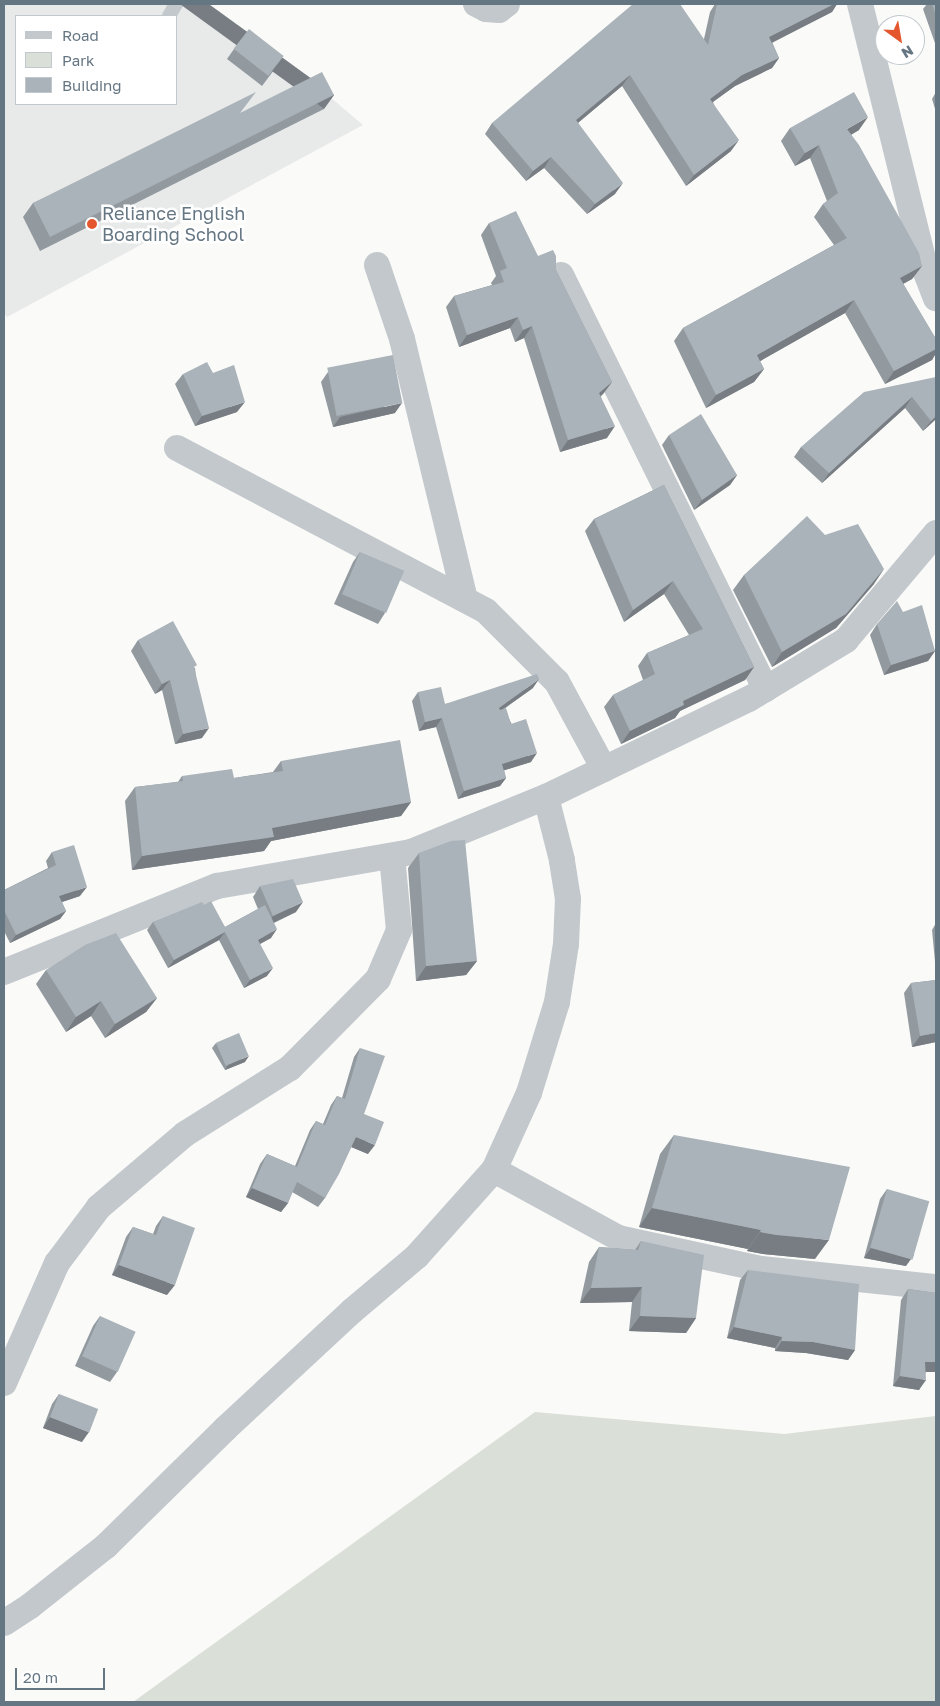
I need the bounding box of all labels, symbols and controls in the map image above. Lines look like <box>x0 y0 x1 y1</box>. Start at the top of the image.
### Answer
legend <box>15 15 178 105</box>
north arrow <box>875 15 925 65</box>
text: Road <box>62 26 99 44</box>
text: N <box>899 42 917 62</box>
text: Park <box>62 51 94 69</box>
text: Building <box>62 76 122 94</box>
place label: Reliance English Boarding School <box>102 203 245 245</box>
marker: Reliance English Boarding School <box>86 218 98 230</box>
scale bar <box>18 1658 108 1690</box>
text: 20 m <box>23 1668 58 1686</box>

